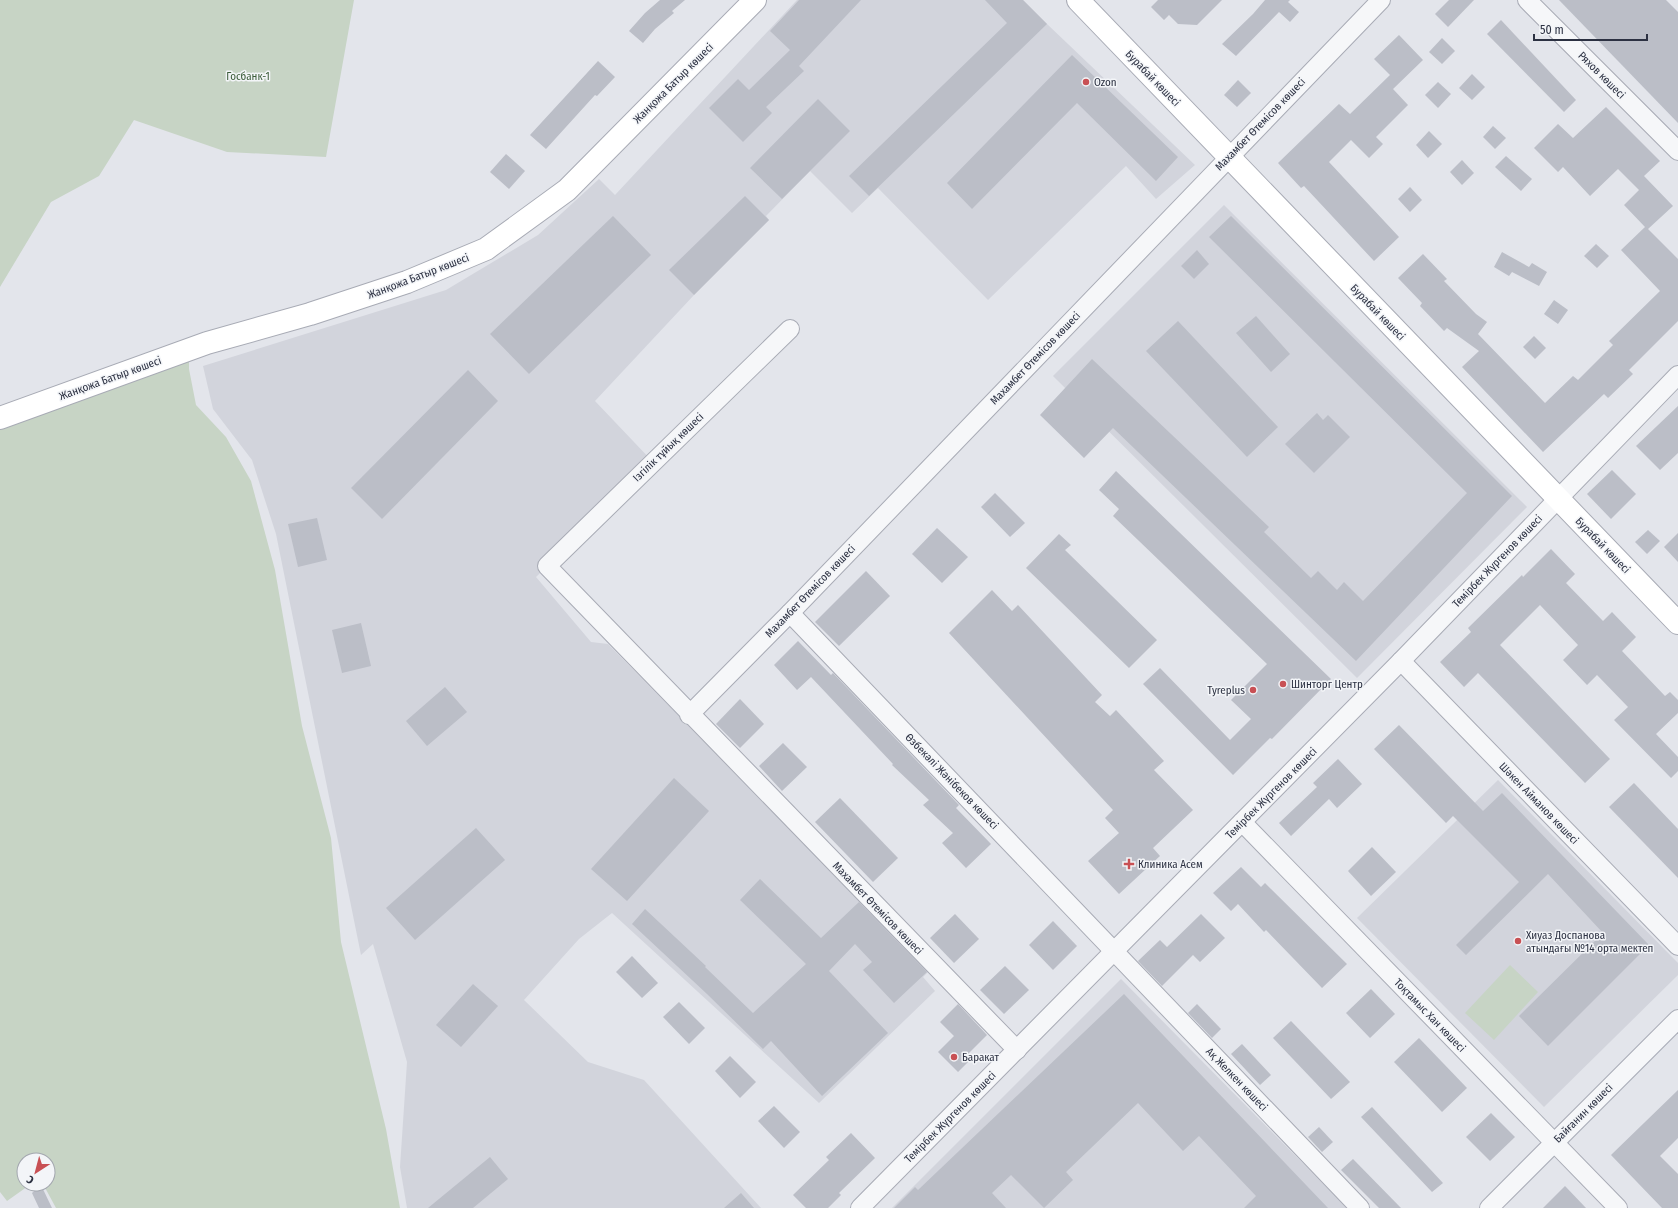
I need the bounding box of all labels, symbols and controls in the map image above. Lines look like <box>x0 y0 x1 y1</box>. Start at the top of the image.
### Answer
scale bar <box>1534 16 1647 42</box>
text: 50 m <box>1540 23 1564 37</box>
street label: Жанқожа Батыр көшесі <box>631 41 716 126</box>
street label: Бурабай көшесі <box>1123 48 1183 109</box>
street label: Ряхов көшесі <box>1575 49 1628 102</box>
park label: Госбанк-1 <box>226 70 270 83</box>
street label: Махамбет Өтемісов көшесі <box>1213 75 1308 173</box>
place label: Ozon <box>1094 76 1117 89</box>
marker: Ozon <box>1081 77 1091 87</box>
street label: Жанқожа Батыр көшесі <box>366 251 471 302</box>
street label: Бурабай көшесі <box>1348 282 1408 343</box>
street label: Махамбет Өтемісов көшесі <box>988 309 1083 407</box>
street label: Жанқожа Батыр көшесі <box>57 354 163 403</box>
street label: Ізгілік тұйық көшесі <box>630 410 706 484</box>
street label: Темірбек Жүргенов көшесі <box>1450 512 1545 610</box>
street label: Бурабай көшесі <box>1573 515 1633 576</box>
street label: Махамбет Өтемісов көшесі <box>763 542 858 640</box>
place label: Шинторг Центр <box>1291 678 1363 691</box>
marker: Шинторг Центр <box>1278 679 1288 689</box>
place label: Tyreplus <box>1207 684 1245 697</box>
marker: Tyreplus <box>1248 685 1258 695</box>
street label: Өзбекәлі Жәнібеков көшесі <box>902 731 1001 832</box>
street label: Темірбек Жүргенов көшесі <box>1223 745 1320 842</box>
street label: Шәкен Айманов көшесі <box>1496 760 1581 847</box>
marker: Клиника Асем <box>1123 858 1135 870</box>
place label: Клиника Асем <box>1138 858 1203 871</box>
street label: Махамбет Өтемісов көшесі <box>830 859 926 958</box>
place label: Хиуаз Доспанова атындағы №14 орта мектеп <box>1526 929 1653 955</box>
marker: Хиуаз Доспанова атындағы №14 орта мектеп <box>1513 936 1523 946</box>
street label: Тоқтамыс Хан көшесі <box>1391 976 1468 1055</box>
street label: Ақ Желкен көшесі <box>1203 1045 1270 1114</box>
place label: Баракат <box>962 1051 999 1064</box>
marker: Баракат <box>949 1052 959 1062</box>
street label: Темірбек Жүргенов көшесі <box>902 1069 999 1166</box>
street label: Байғанин көшесі <box>1551 1081 1616 1146</box>
north arrow <box>16 1152 56 1192</box>
text: С <box>24 1173 37 1187</box>

